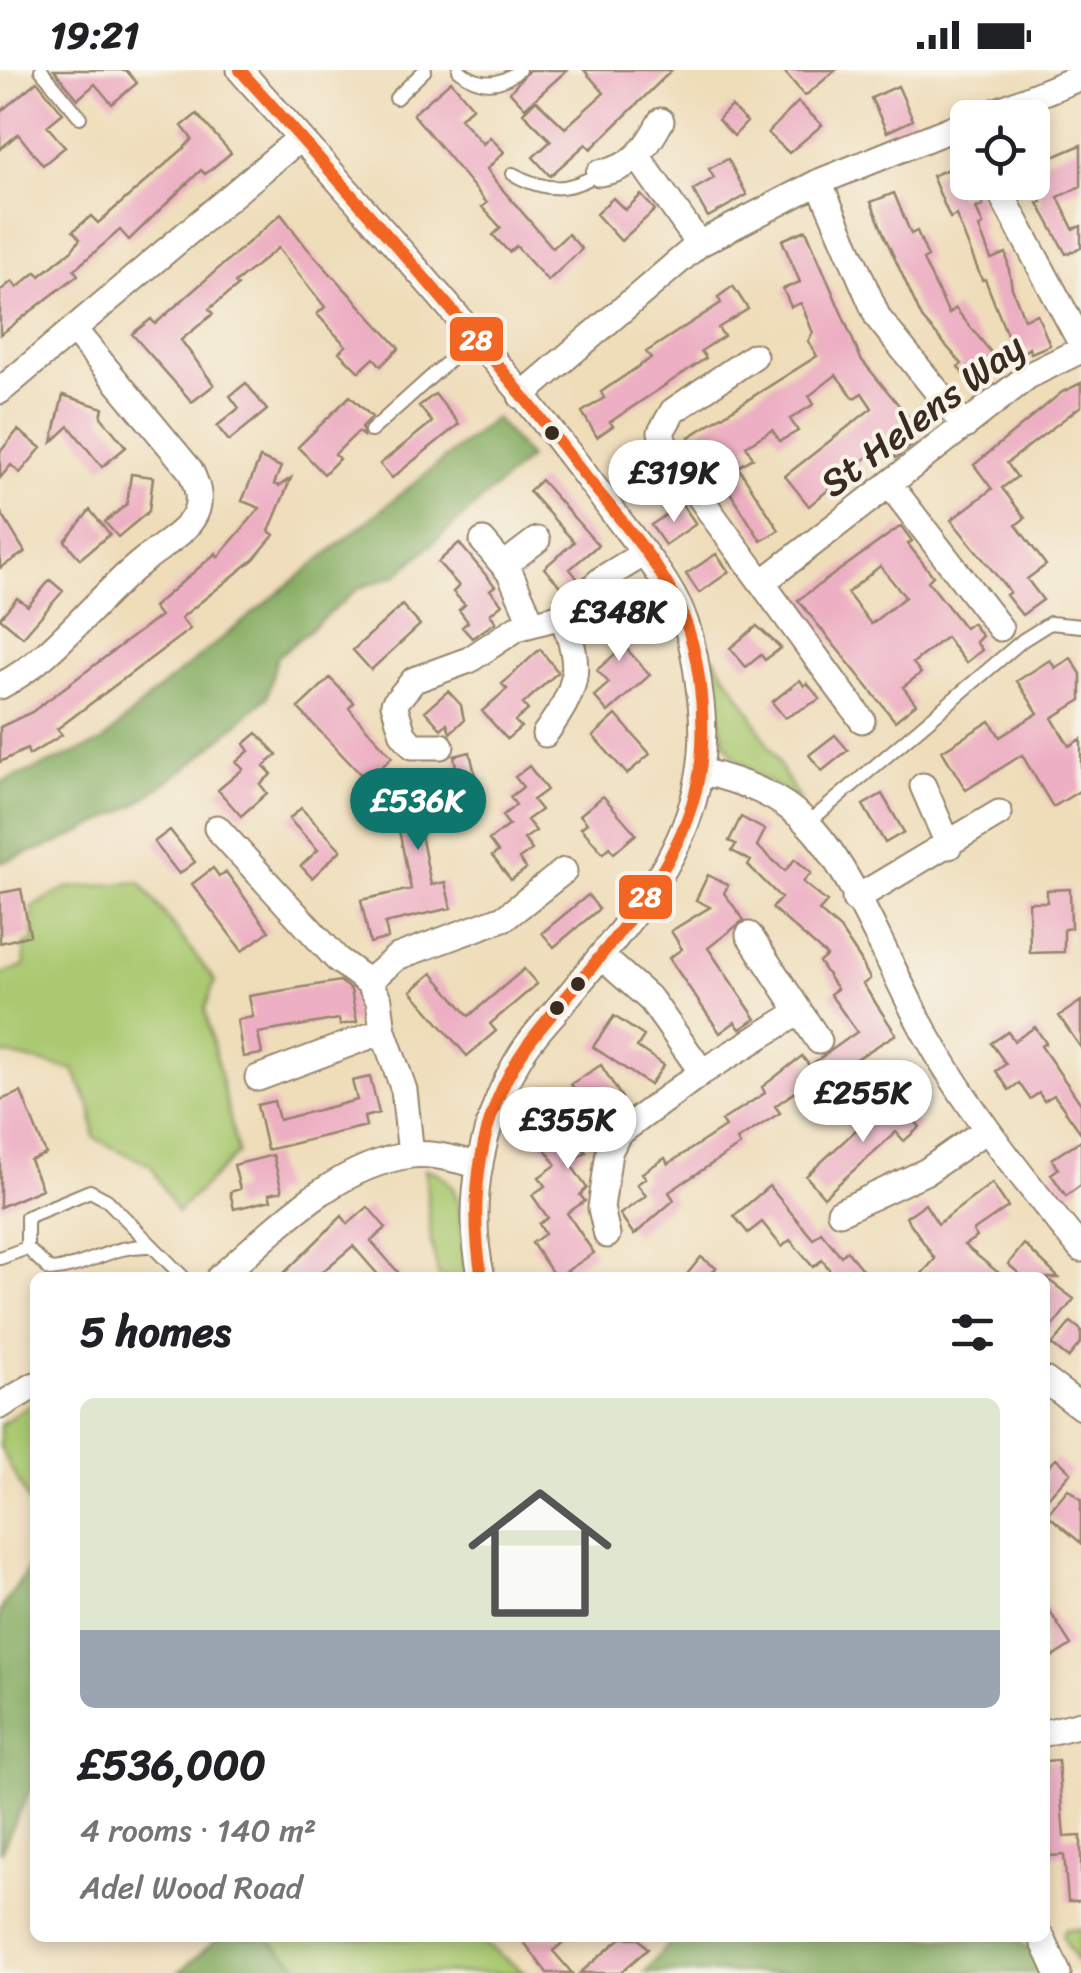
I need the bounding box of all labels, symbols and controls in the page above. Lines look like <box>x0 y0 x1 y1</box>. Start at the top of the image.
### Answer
text: 19:21 <box>50 2 139 69</box>
map controls <box>950 100 1050 200</box>
button: locate <box>950 100 1050 200</box>
line badge: 28 <box>448 315 505 363</box>
text: 28 <box>458 315 493 364</box>
street label: St Helens Way <box>805 315 1040 515</box>
unlabelled marker <box>542 423 562 443</box>
pin: £319K <box>604 440 744 525</box>
text: £319K <box>630 444 718 501</box>
pin: £348K <box>549 579 689 664</box>
text: £348K <box>572 583 666 640</box>
pin: £536K <box>348 768 488 853</box>
text: £536K <box>372 772 464 829</box>
text: 28 <box>627 872 662 921</box>
line badge: 28 <box>617 873 674 921</box>
unlabelled marker <box>568 974 588 994</box>
unlabelled marker <box>547 998 567 1018</box>
pin: £255K <box>793 1060 933 1145</box>
text: £255K <box>816 1064 910 1121</box>
pin: £355K <box>498 1087 638 1172</box>
text: £355K <box>521 1091 615 1148</box>
text: 5 homes <box>80 1295 231 1369</box>
icon: filters <box>945 1305 1000 1360</box>
icon: home <box>450 1463 630 1643</box>
text: £536,000 <box>80 1728 266 1802</box>
text: 4 rooms · 140 m² <box>80 1802 316 1859</box>
text: Adel Wood Road <box>80 1859 302 1916</box>

